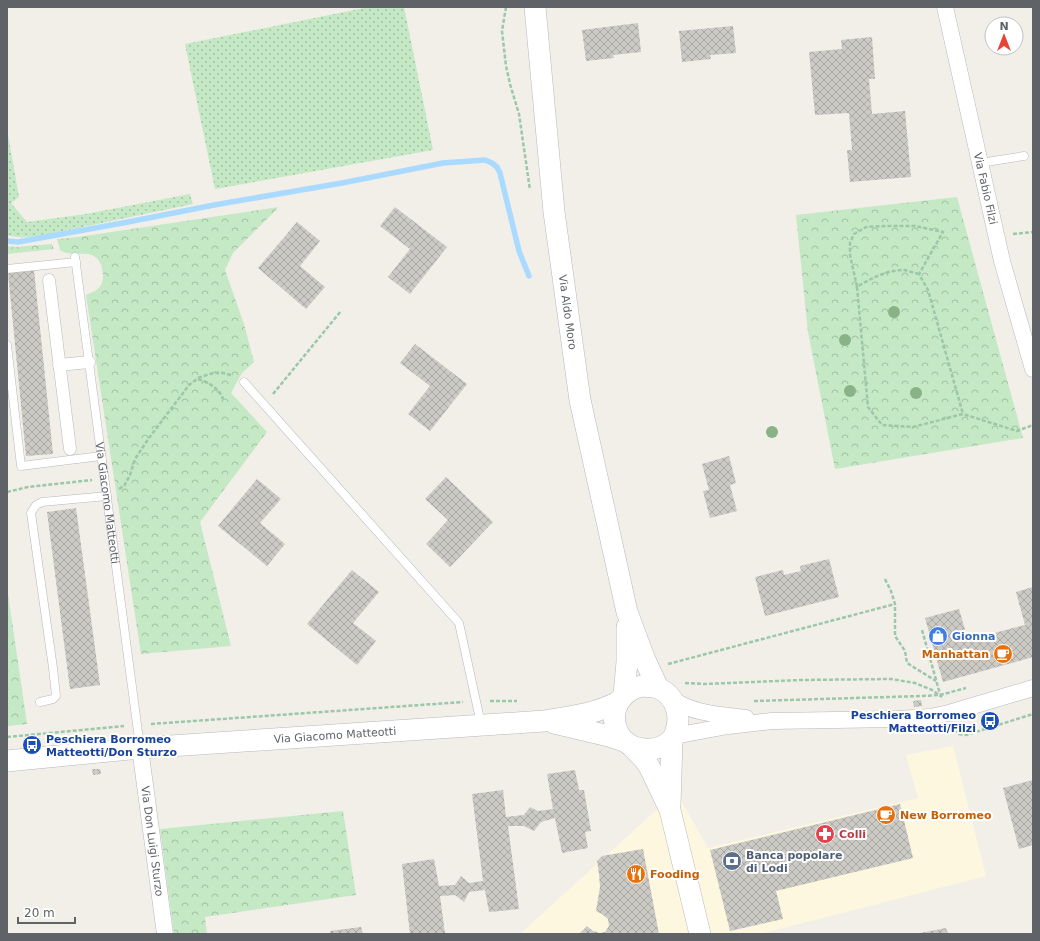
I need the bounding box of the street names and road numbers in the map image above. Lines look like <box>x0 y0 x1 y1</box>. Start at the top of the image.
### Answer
street label: Via Fabio Filzi <box>971 151 1000 226</box>
street label: Via Aldo Moro <box>556 274 579 351</box>
street label: Via Giacomo Matteotti <box>93 441 122 565</box>
street label: Via Giacomo Matteotti <box>273 725 397 746</box>
street label: Via Don Luigi Sturzo <box>138 785 166 897</box>

